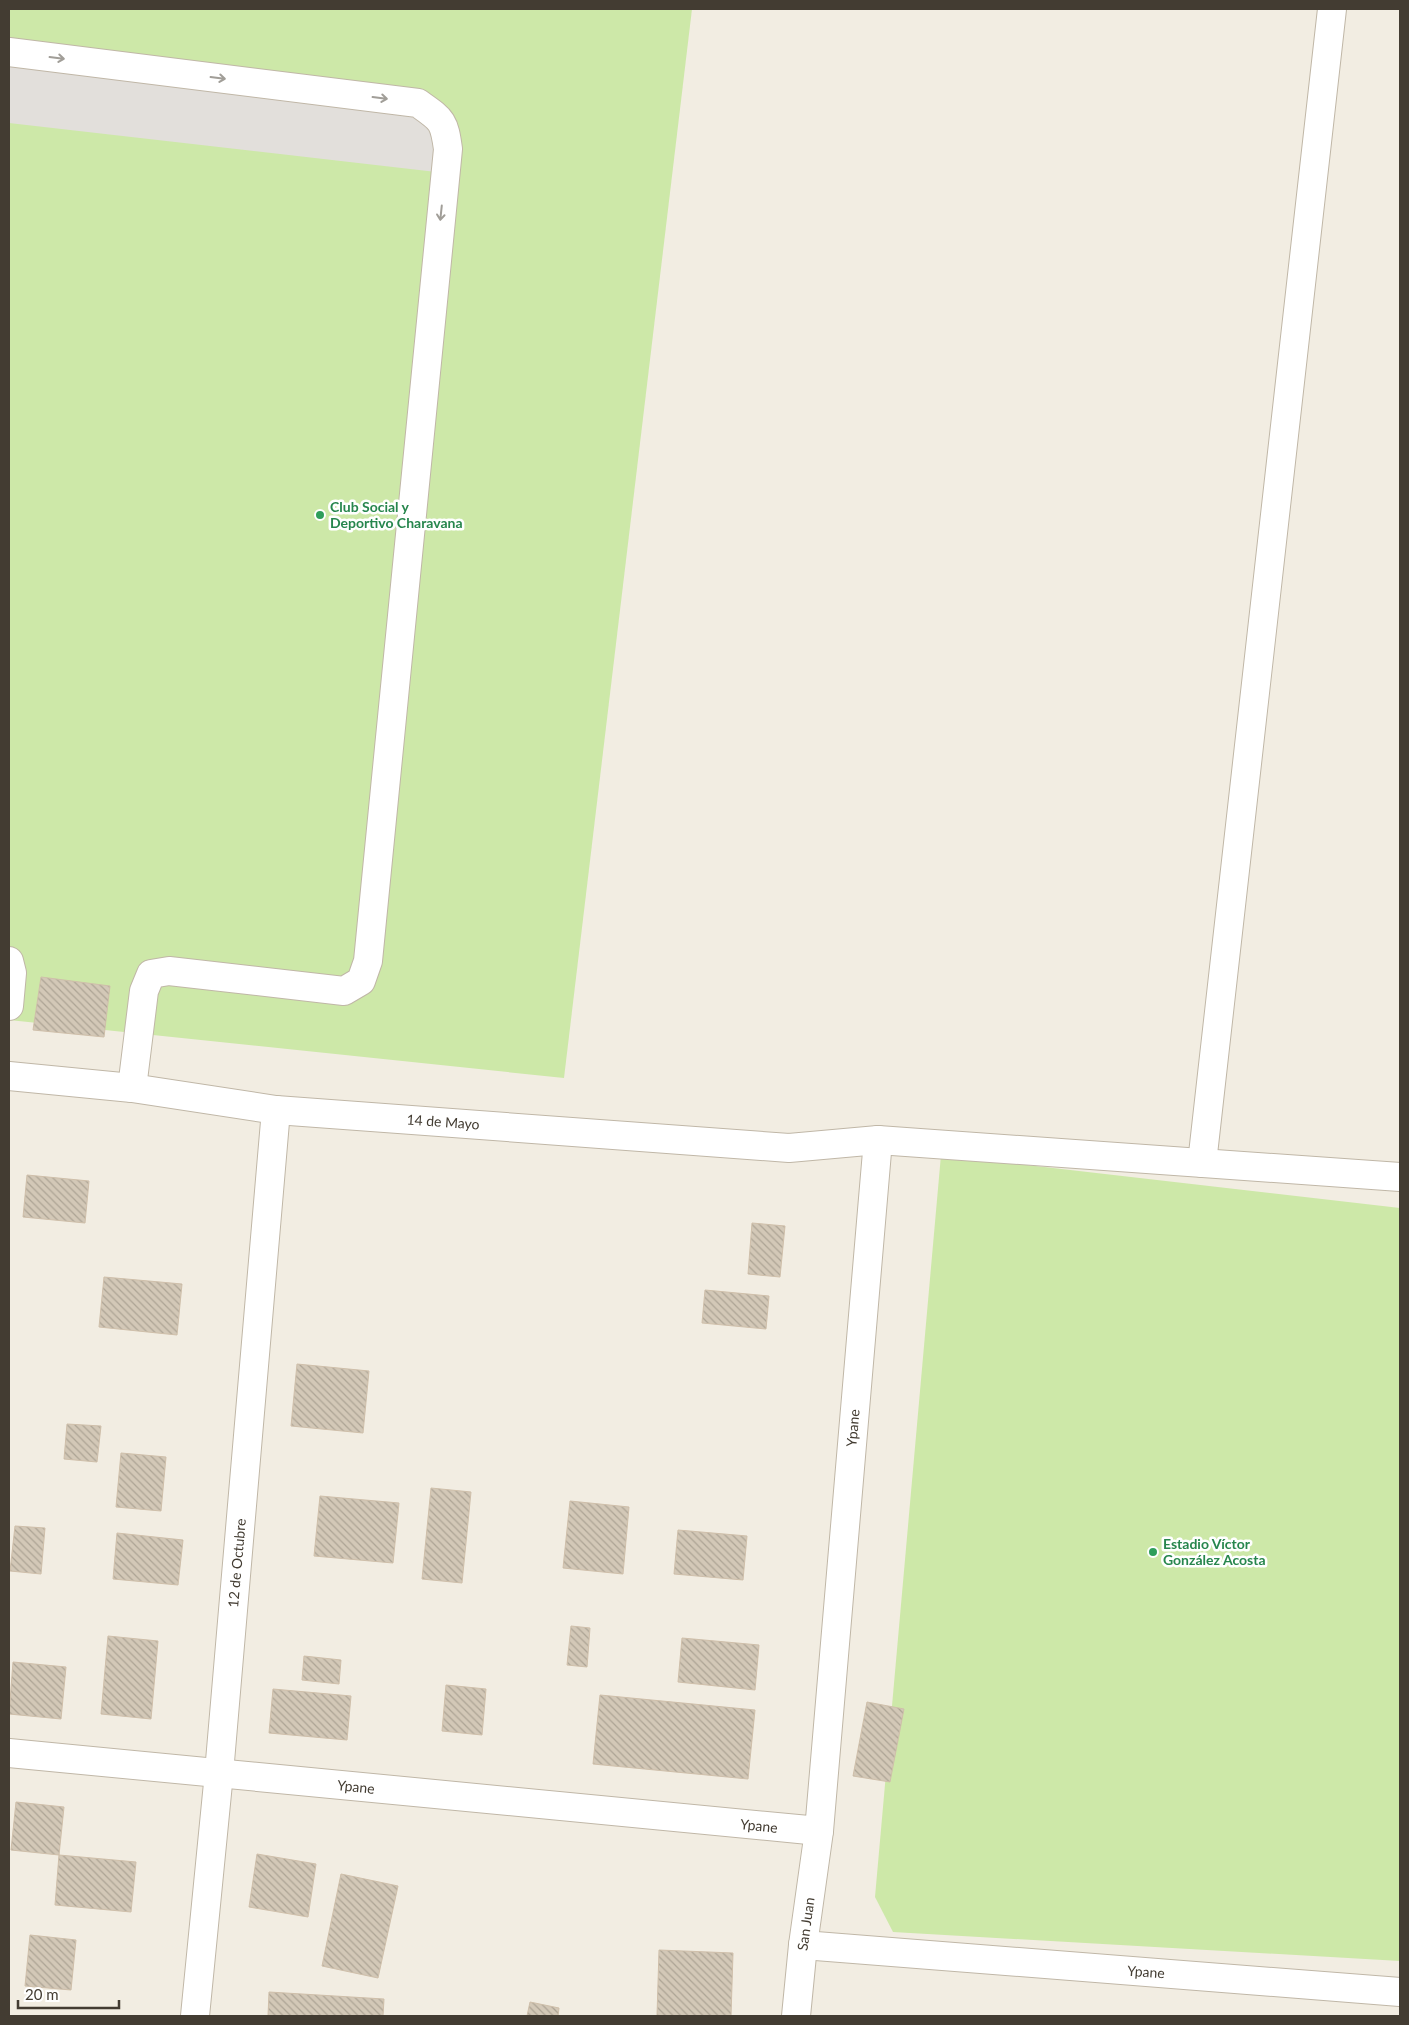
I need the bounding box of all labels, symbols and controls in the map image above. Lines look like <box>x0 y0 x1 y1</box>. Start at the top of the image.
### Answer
one-way arrow <box>49 53 65 63</box>
one-way arrow <box>210 73 226 83</box>
one-way arrow <box>371 93 387 103</box>
one-way arrow <box>436 205 446 221</box>
place label: Club Social y Deportivo Charavana <box>330 498 463 531</box>
marker: Club Social y Deportivo Charavana <box>314 509 326 521</box>
street label: 14 de Mayo <box>406 1110 480 1133</box>
street label: Ypane <box>842 1409 863 1447</box>
street label: 12 de Octubre <box>224 1518 249 1608</box>
place label: Estadio Víctor González Acosta <box>1163 1535 1266 1568</box>
marker: Estadio Víctor González Acosta <box>1147 1546 1159 1558</box>
street label: Ypane <box>336 1776 376 1797</box>
street label: Ypane <box>739 1815 779 1836</box>
street label: San Juan <box>793 1896 818 1952</box>
street label: Ypane <box>1127 1962 1165 1981</box>
scale bar <box>18 1978 119 2010</box>
text: 20 m <box>25 1985 59 2003</box>

